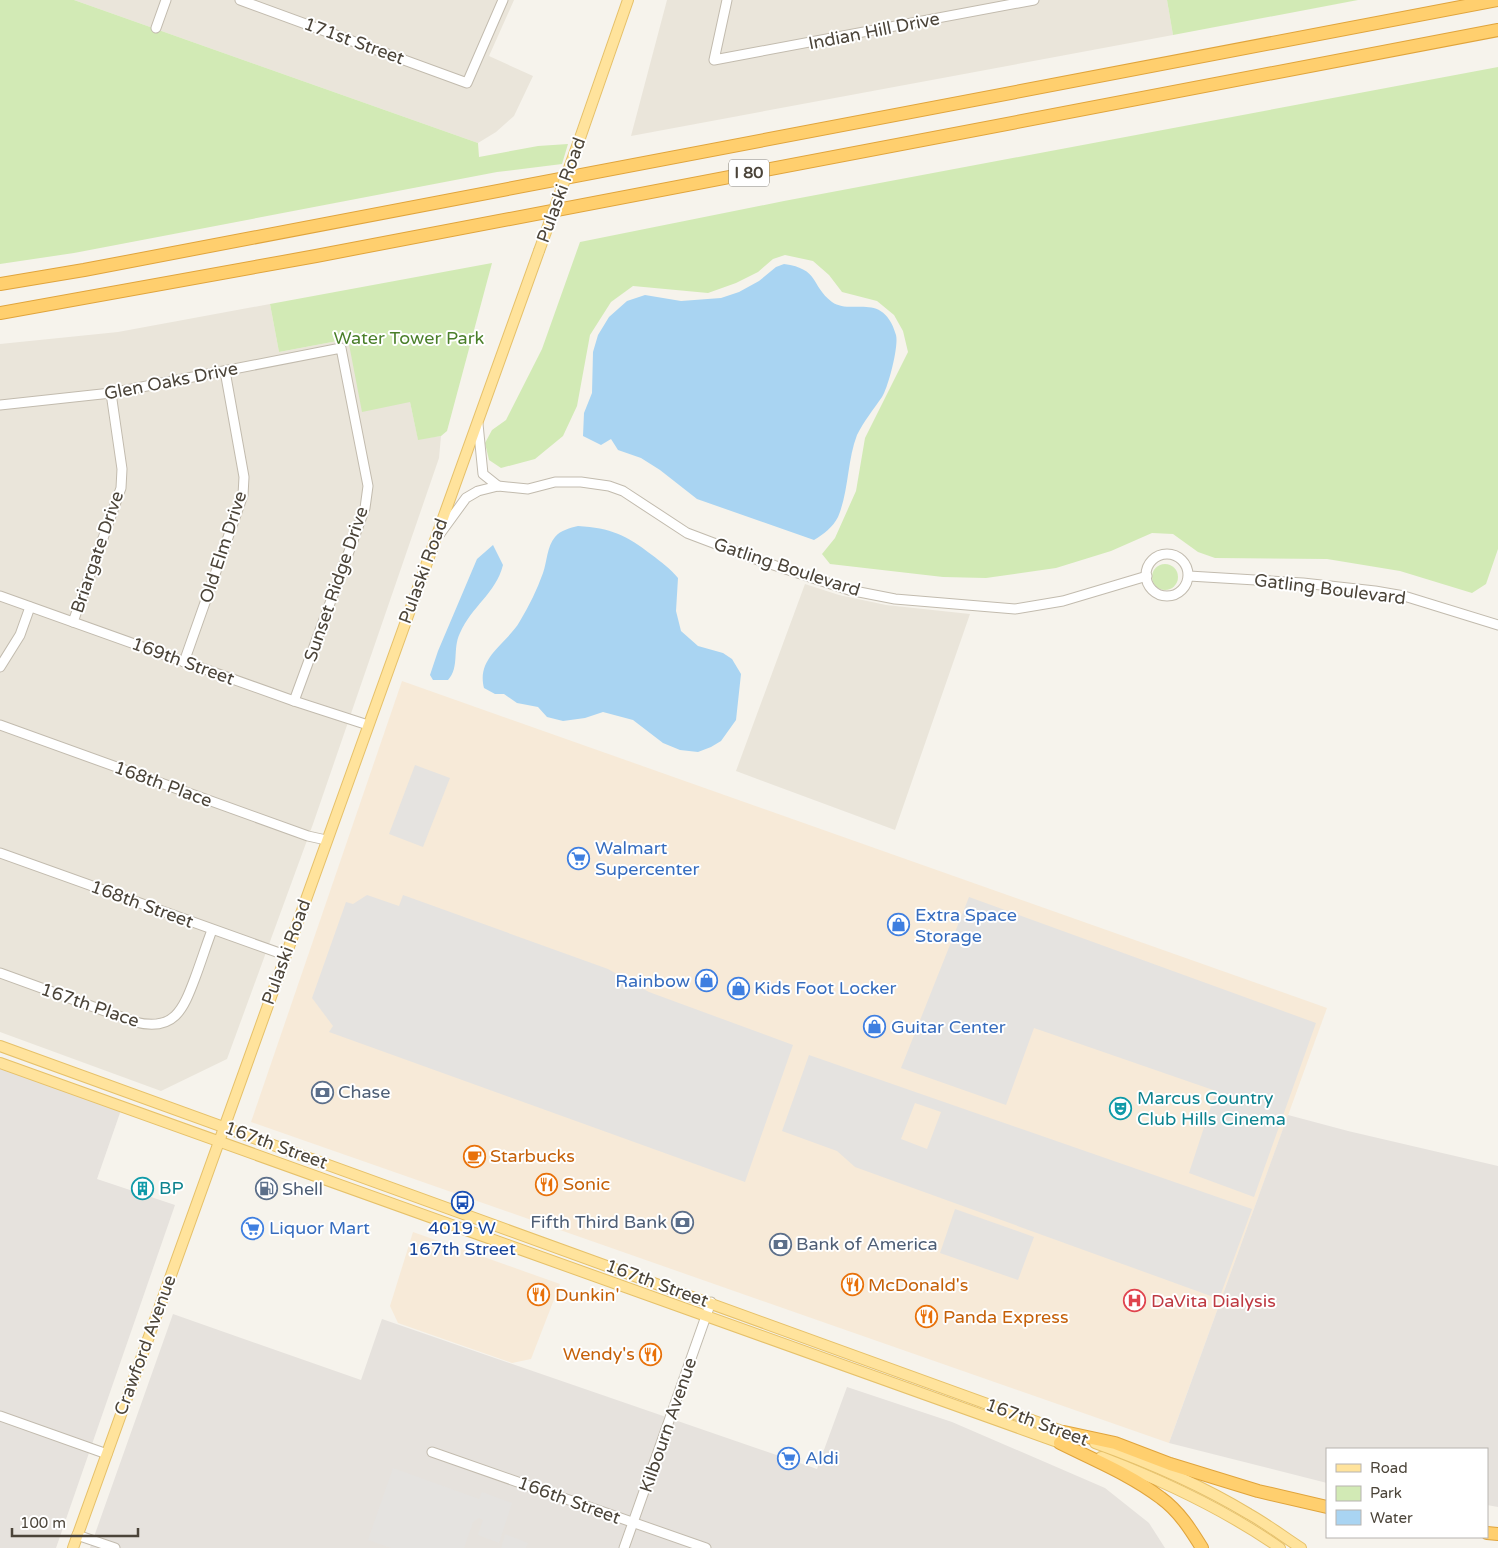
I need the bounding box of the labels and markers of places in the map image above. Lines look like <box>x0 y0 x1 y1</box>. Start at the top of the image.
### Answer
place label: Walmart Supercenter <box>595 837 699 880</box>
supermarket icon: Walmart Supercenter <box>567 846 591 870</box>
place label: Extra Space Storage <box>915 904 1017 947</box>
shop icon: Extra Space Storage <box>887 913 911 937</box>
shop icon: Rainbow <box>694 969 718 993</box>
place label: Rainbow <box>615 970 690 992</box>
shop icon: Kids Foot Locker <box>726 976 750 1000</box>
place label: Kids Foot Locker <box>754 977 897 999</box>
shop icon: Guitar Center <box>863 1015 887 1039</box>
place label: Guitar Center <box>891 1016 1006 1038</box>
bank icon: Chase <box>310 1080 334 1104</box>
place label: Chase <box>338 1081 390 1103</box>
place label: Marcus Country Club Hills Cinema <box>1137 1087 1286 1130</box>
theatre icon: Marcus Country Club Hills Cinema <box>1109 1096 1133 1120</box>
cafe icon: Starbucks <box>462 1144 486 1168</box>
place label: Starbucks <box>490 1145 575 1167</box>
restaurant icon: Sonic <box>535 1172 559 1196</box>
place label: Sonic <box>563 1173 610 1195</box>
building icon: BP <box>131 1176 155 1200</box>
place label: BP <box>159 1177 184 1199</box>
fuel station icon: Shell <box>254 1177 278 1201</box>
place label: Shell <box>282 1178 323 1200</box>
bus stop icon: 4019 W 167th Street <box>450 1191 474 1215</box>
bank icon: Fifth Third Bank <box>671 1210 695 1234</box>
place label: Fifth Third Bank <box>530 1211 667 1233</box>
supermarket icon: Liquor Mart <box>241 1216 265 1240</box>
place label: Liquor Mart <box>269 1217 370 1239</box>
place label: 4019 W 167th Street <box>408 1217 516 1260</box>
bank icon: Bank of America <box>768 1232 792 1256</box>
place label: Bank of America <box>796 1233 938 1255</box>
restaurant icon: McDonald's <box>840 1273 864 1297</box>
place label: McDonald's <box>868 1274 968 1296</box>
restaurant icon: Dunkin' <box>527 1283 551 1307</box>
place label: Dunkin' <box>555 1284 620 1306</box>
hospital icon: DaVita Dialysis <box>1123 1289 1147 1313</box>
place label: DaVita Dialysis <box>1151 1290 1276 1312</box>
restaurant icon: Panda Express <box>915 1305 939 1329</box>
place label: Panda Express <box>943 1306 1069 1328</box>
restaurant icon: Wendy's <box>639 1342 663 1366</box>
place label: Wendy's <box>563 1343 635 1365</box>
supermarket icon: Aldi <box>777 1446 801 1470</box>
place label: Aldi <box>805 1447 839 1469</box>

